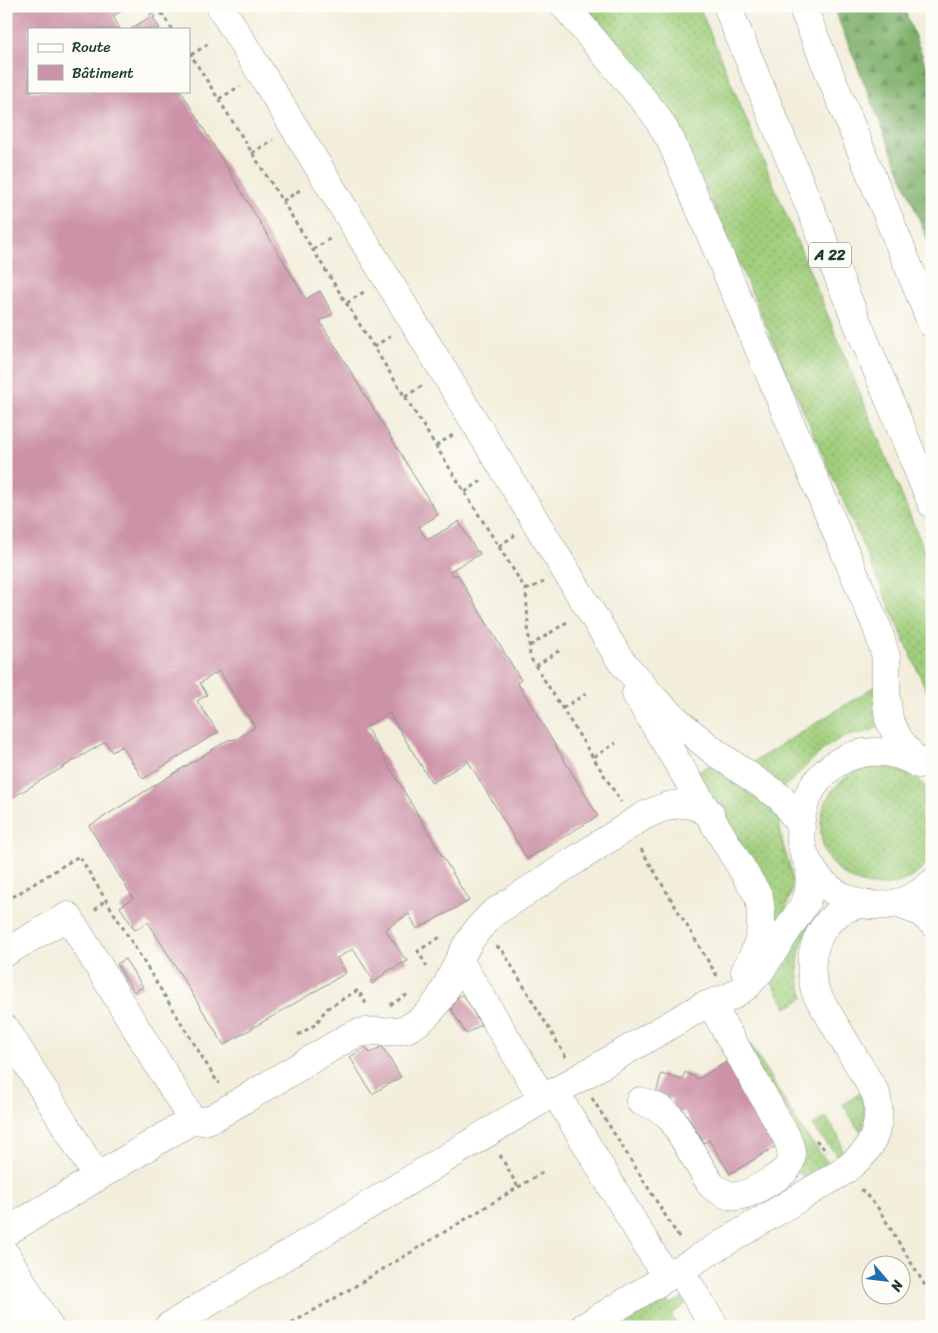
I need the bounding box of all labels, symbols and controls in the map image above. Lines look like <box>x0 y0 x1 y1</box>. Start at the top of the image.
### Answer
legend <box>28 28 190 92</box>
text: Route <box>72 34 111 60</box>
text: Bâtiment <box>72 60 134 86</box>
road number: A 22 <box>809 242 851 268</box>
north arrow <box>860 1256 910 1306</box>
text: N <box>884 1275 911 1296</box>

